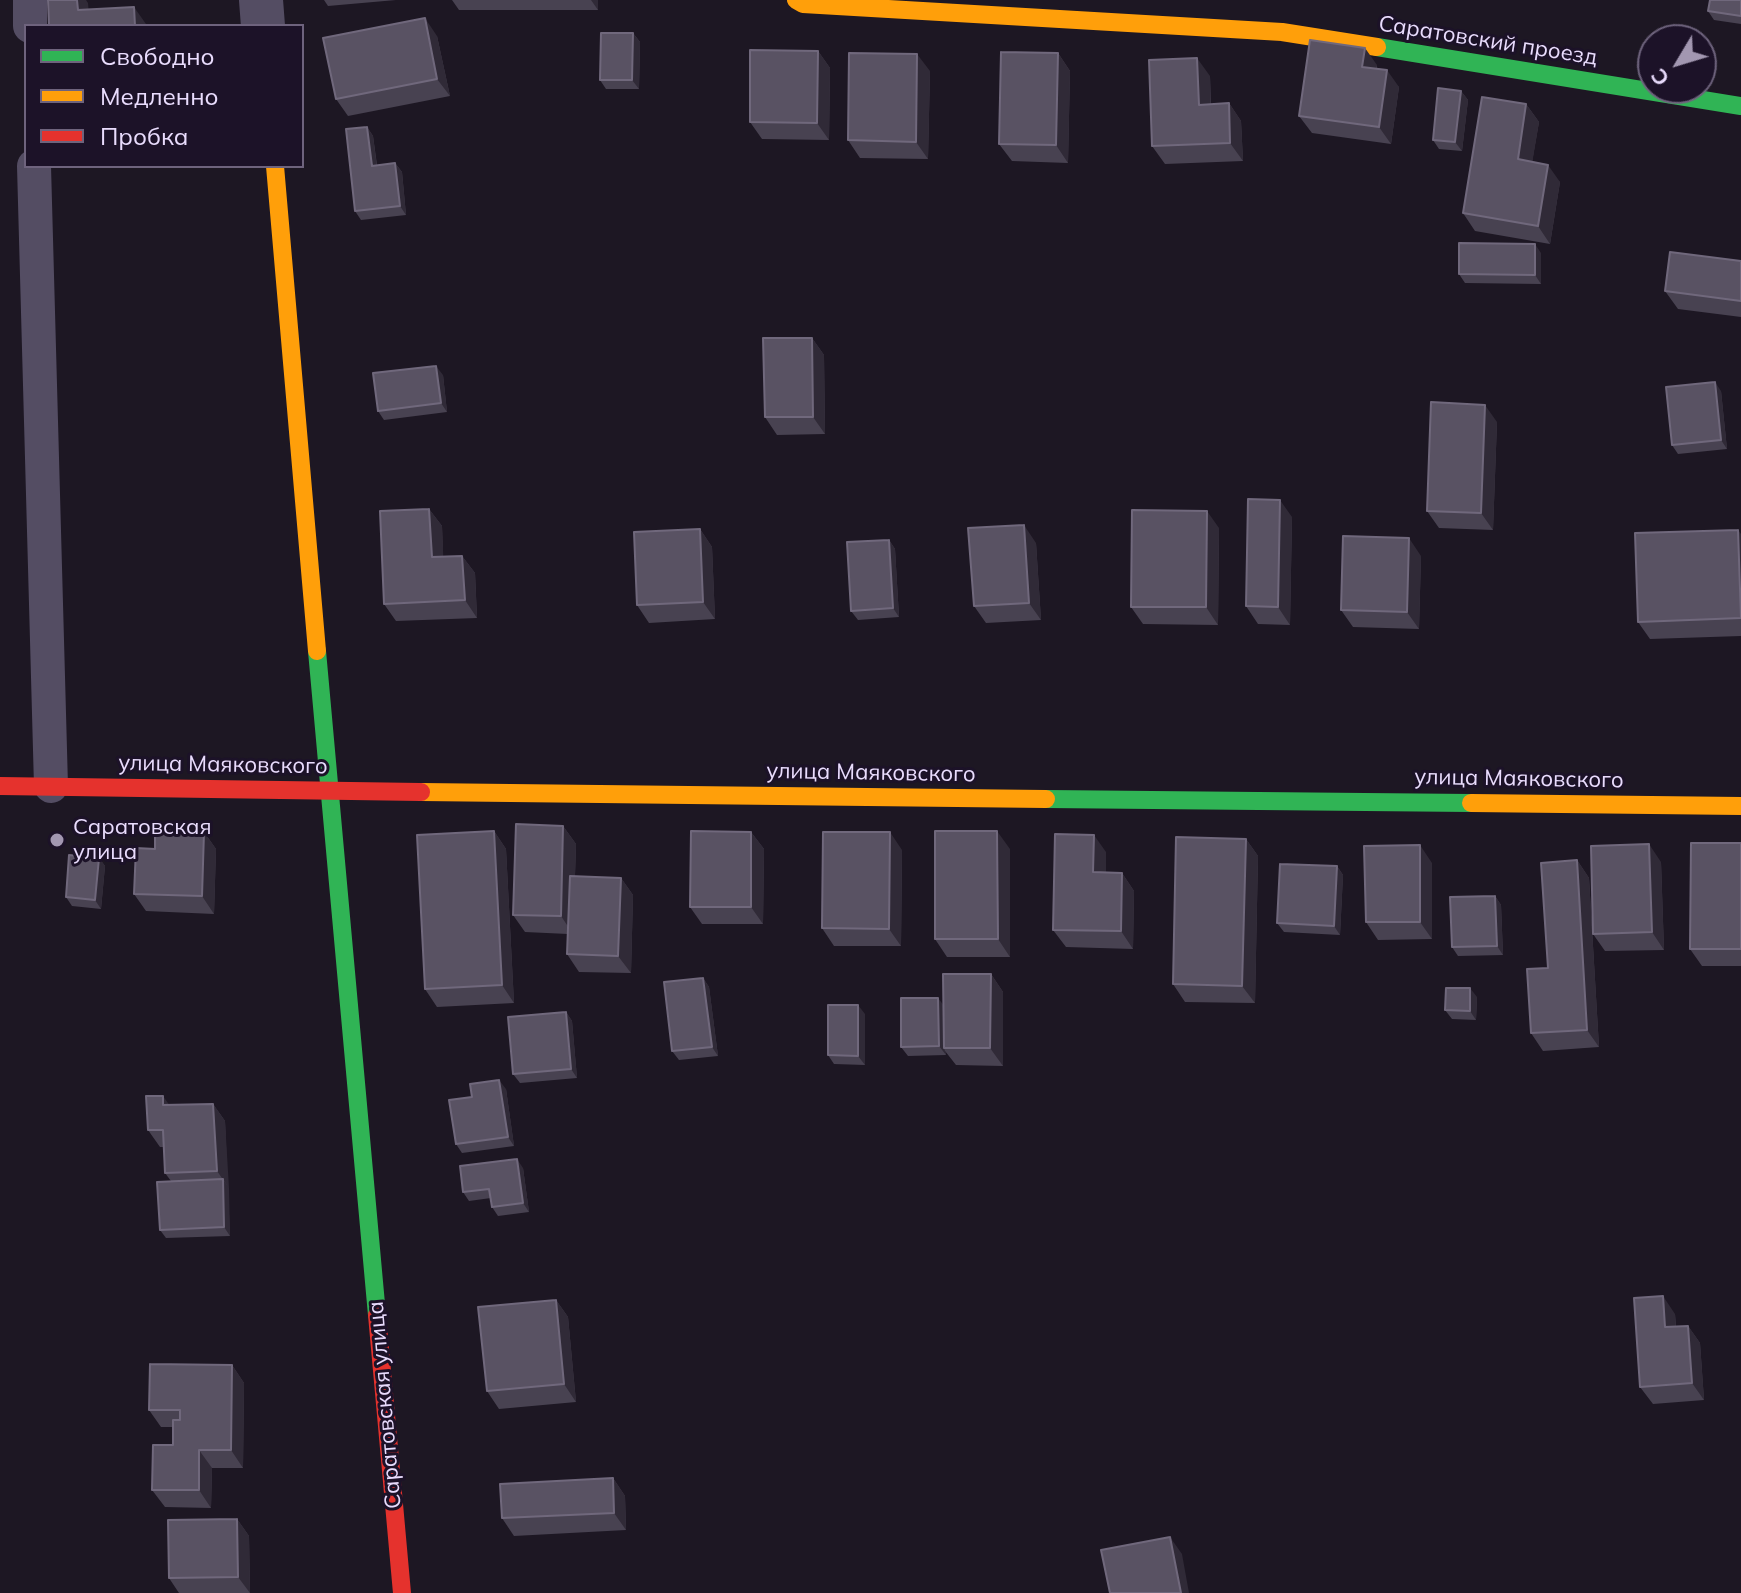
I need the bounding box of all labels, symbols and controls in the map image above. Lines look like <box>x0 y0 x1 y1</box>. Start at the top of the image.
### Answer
street label: Саратовский проезд <box>1377 11 1599 71</box>
legend <box>24 24 304 168</box>
north arrow <box>1637 24 1717 104</box>
text: Свободно <box>100 41 215 71</box>
text: С <box>1644 63 1675 92</box>
text: Медленно <box>100 81 219 111</box>
text: Пробка <box>100 121 188 151</box>
street label: улица Маяковского <box>118 750 328 780</box>
street label: улица Маяковского <box>766 758 976 788</box>
street label: улица Маяковского <box>1414 764 1624 794</box>
place label: Саратовская улица <box>73 814 212 866</box>
marker: Саратовская улица <box>48 831 66 849</box>
street label: Саратовская улица <box>363 1300 407 1510</box>

